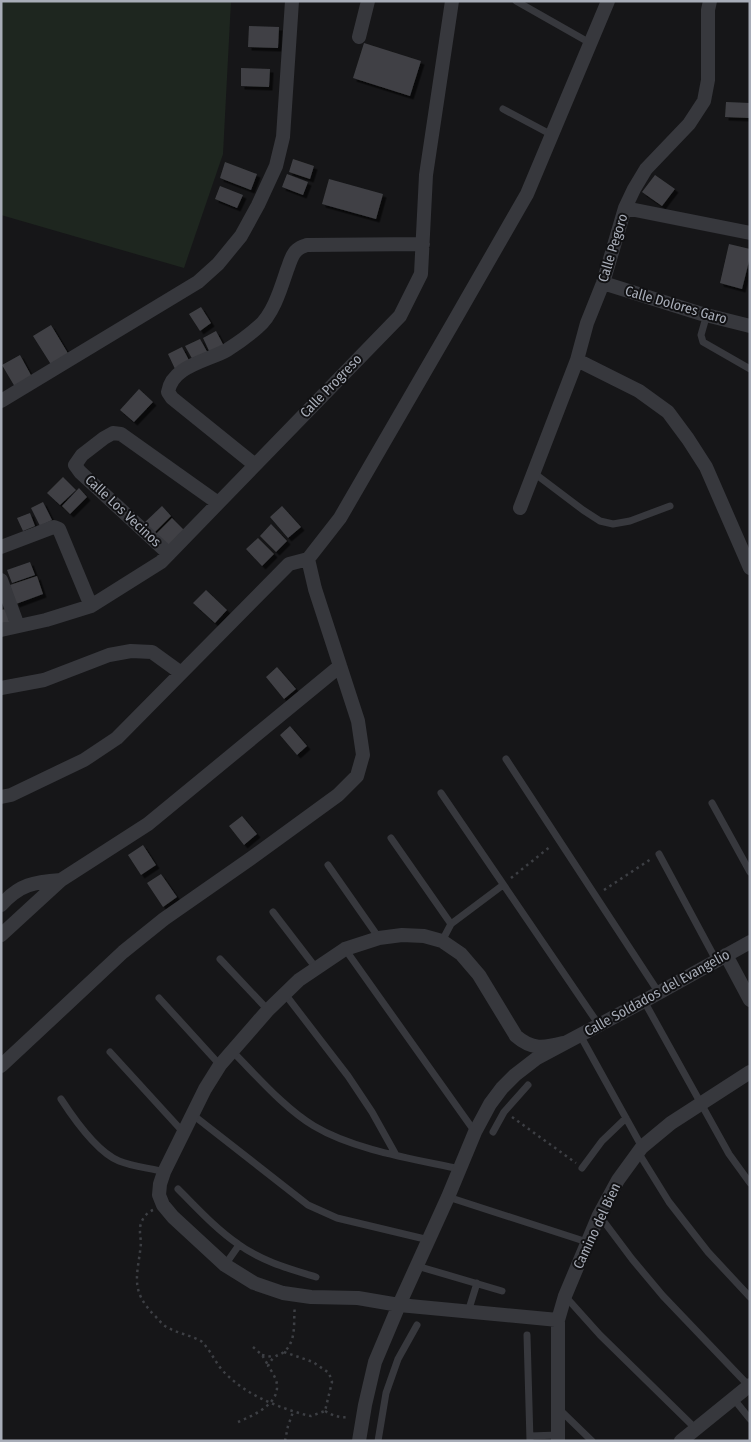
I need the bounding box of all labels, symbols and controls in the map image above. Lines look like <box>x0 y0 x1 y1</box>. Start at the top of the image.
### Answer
street label: Calle Pegoro <box>595 212 631 284</box>
street label: Calle Dolores Garo <box>623 282 729 328</box>
street label: Calle Progreso <box>297 351 365 421</box>
street label: Calle Los Vecinos <box>81 471 165 551</box>
street label: Calle Soldados del Evangelio <box>581 946 733 1040</box>
street label: Camino del Bien <box>570 1180 624 1272</box>

